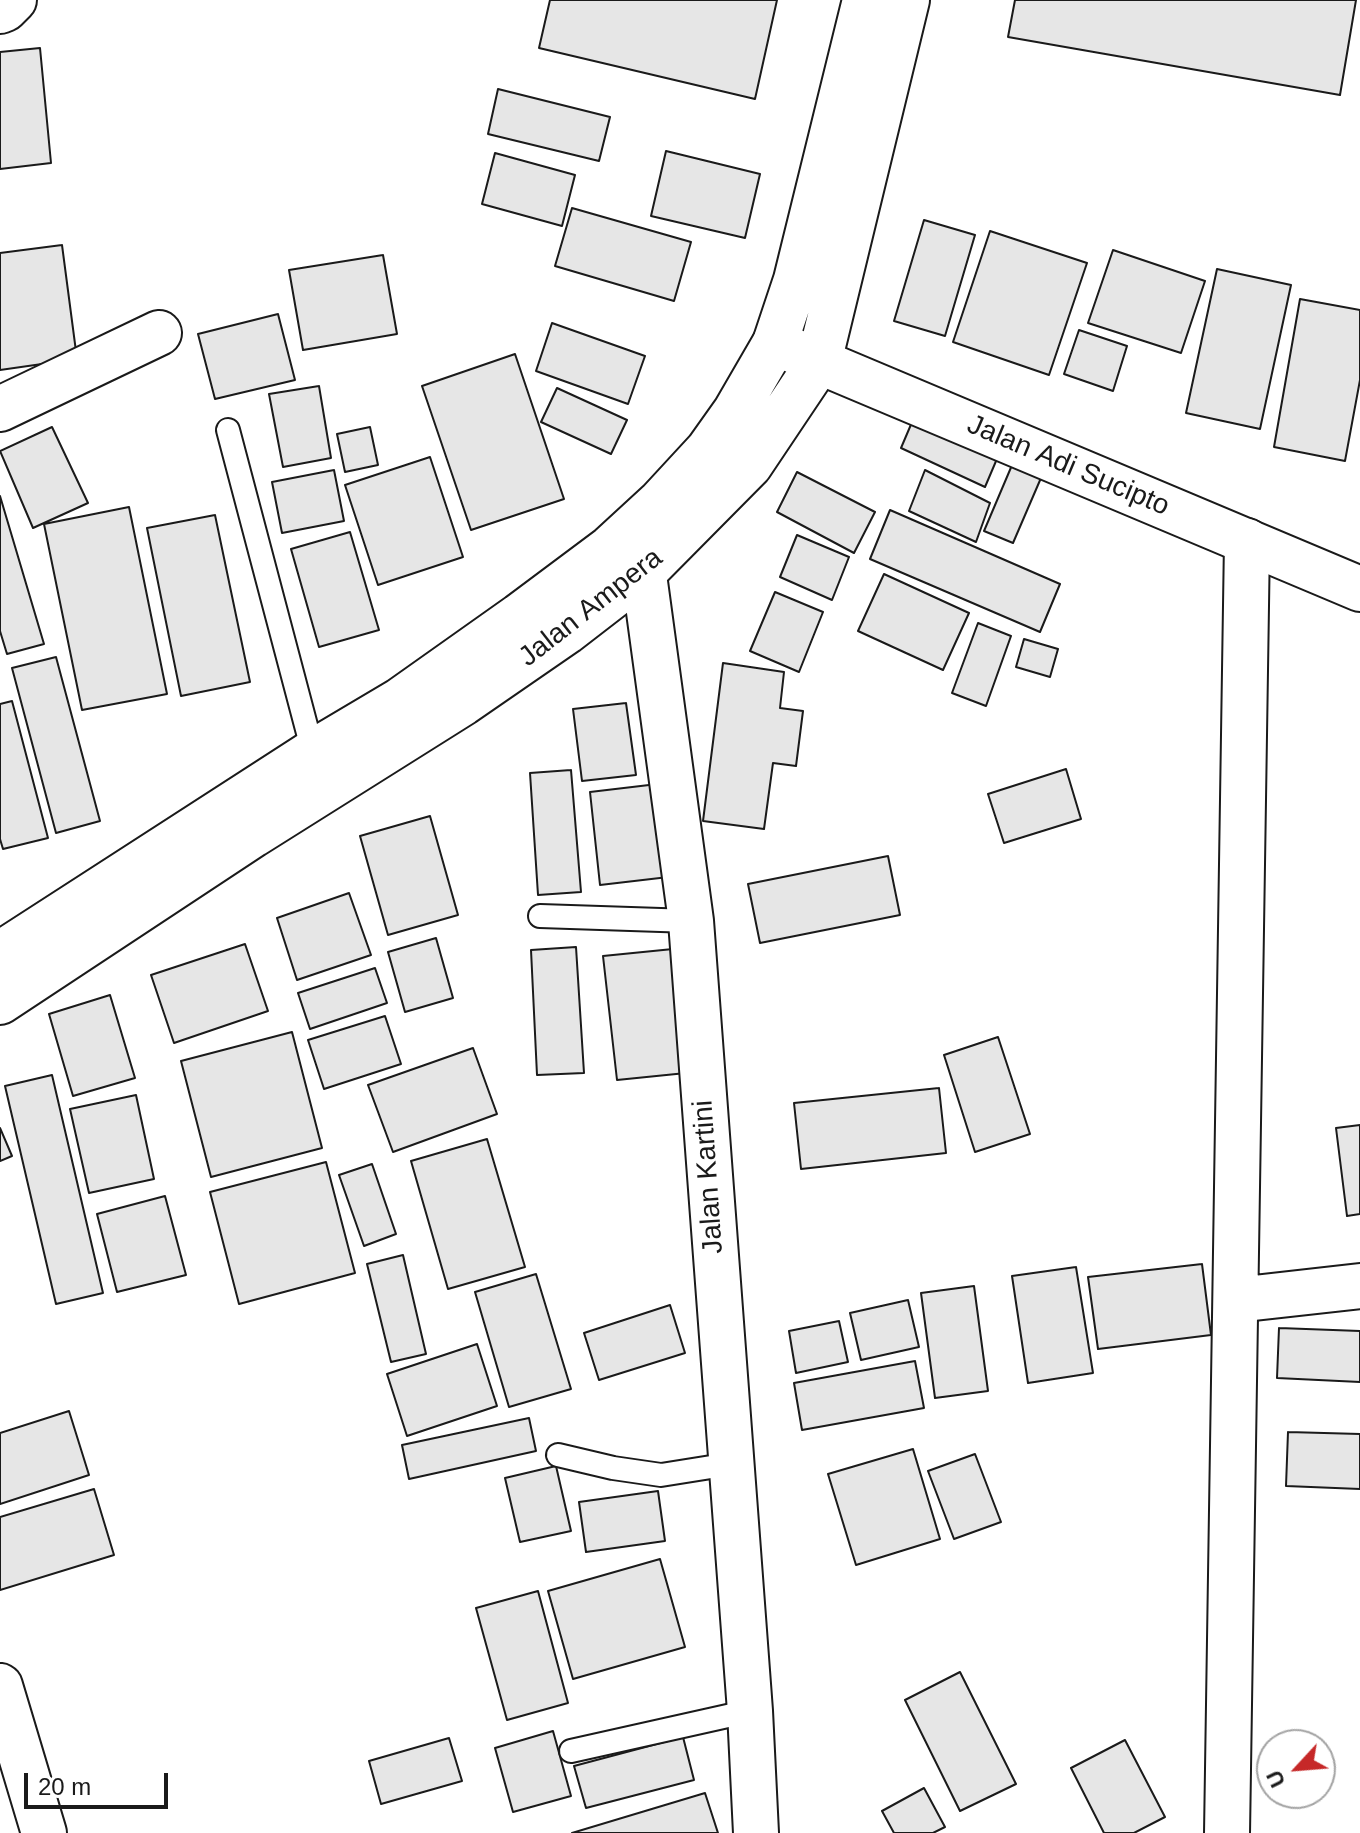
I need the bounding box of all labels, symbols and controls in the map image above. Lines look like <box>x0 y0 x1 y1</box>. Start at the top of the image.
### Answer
street label: Jalan Adi Sucipto <box>962 408 1174 524</box>
street label: Jalan Ampera <box>513 542 669 674</box>
street label: Jalan Kartini <box>687 1099 731 1255</box>
north arrow <box>1256 1729 1336 1809</box>
scale bar <box>28 1757 172 1807</box>
text: U <box>1261 1766 1290 1791</box>
text: 20 m <box>38 1773 91 1800</box>

